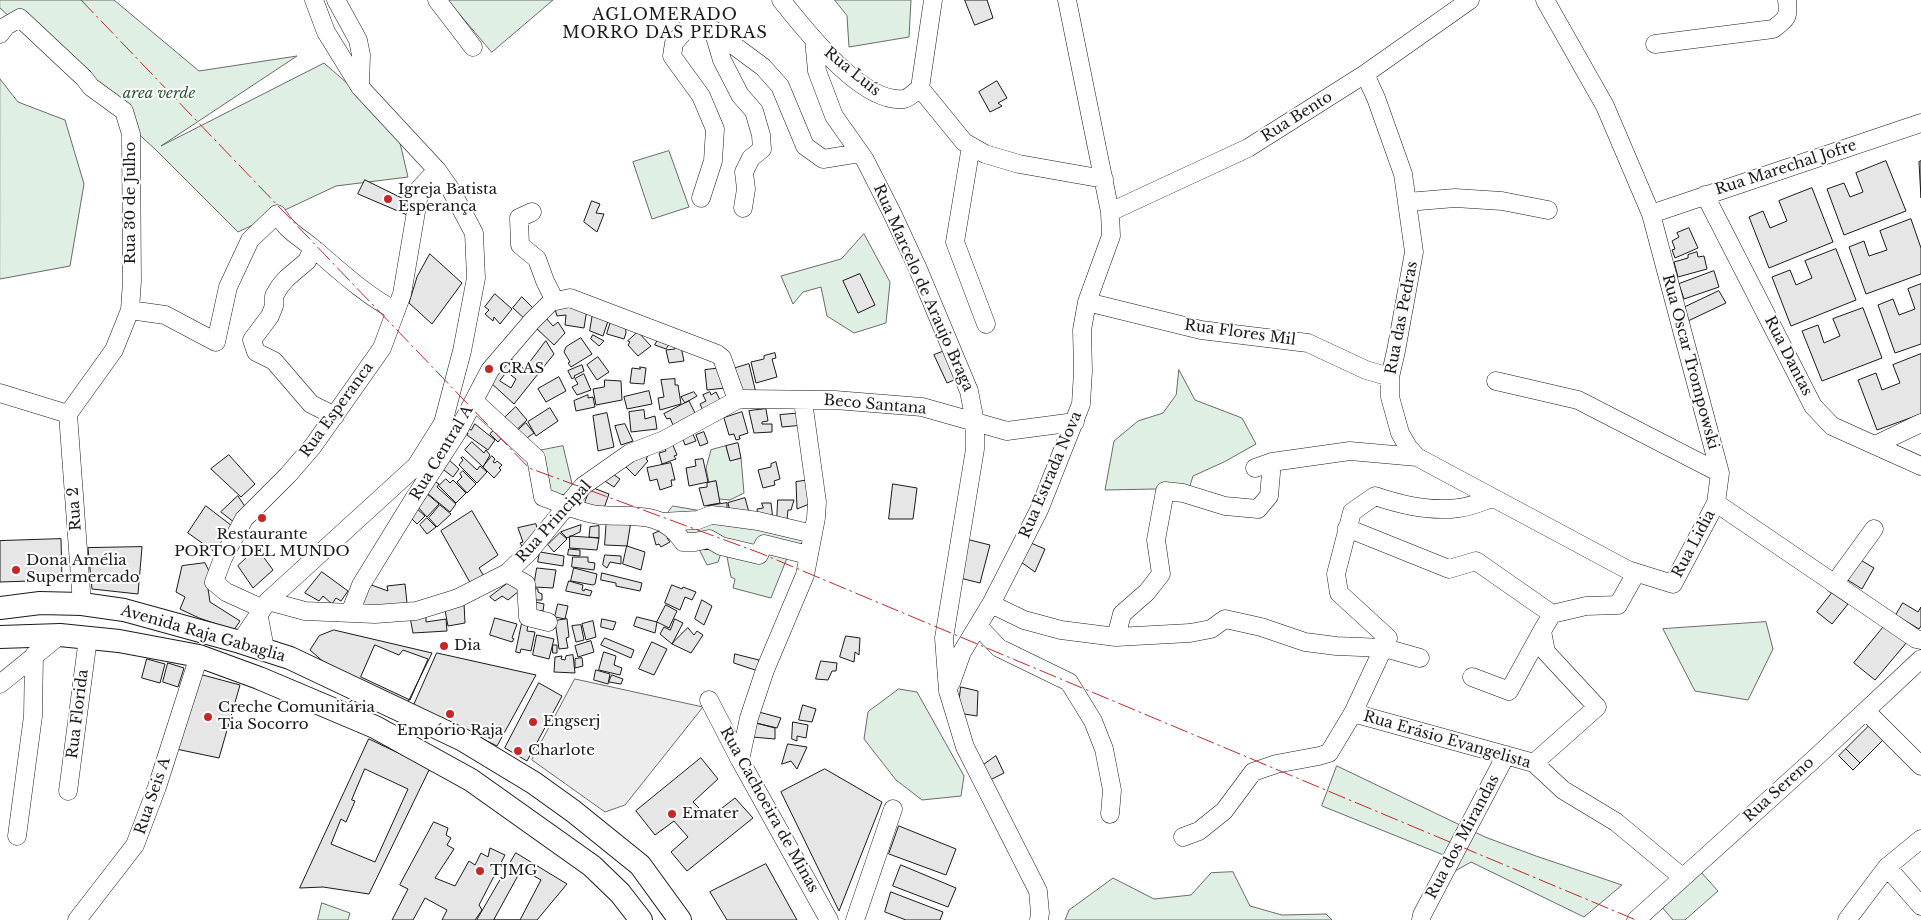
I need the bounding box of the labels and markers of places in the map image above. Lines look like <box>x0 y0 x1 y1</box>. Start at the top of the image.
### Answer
place label: Igreja Batista Esperança <box>398 181 497 216</box>
marker: Igreja Batista Esperança <box>382 193 394 205</box>
place label: CRAS <box>499 360 544 378</box>
marker: CRAS <box>483 363 495 375</box>
marker: Restaurante PORTO DEL MUNDO <box>256 512 268 524</box>
place label: Restaurante PORTO DEL MUNDO <box>174 526 350 561</box>
place label: Dona Amélia Supermercado <box>26 552 140 587</box>
marker: Dona Amélia Supermercado <box>10 564 22 576</box>
place label: Dia <box>454 637 481 655</box>
marker: Dia <box>438 640 450 652</box>
place label: Creche Comunitária Tia Socorro <box>218 699 375 734</box>
marker: Empório Raja <box>444 708 456 720</box>
marker: Creche Comunitária Tia Socorro <box>202 711 214 723</box>
place label: Engserj <box>543 713 600 731</box>
marker: Engserj <box>527 716 539 728</box>
place label: Empório Raja <box>397 722 503 740</box>
place label: Charlote <box>528 742 595 760</box>
marker: Charlote <box>512 745 524 757</box>
place label: Emater <box>682 805 739 823</box>
marker: Emater <box>666 808 678 820</box>
place label: TJMG <box>490 862 537 880</box>
marker: TJMG <box>474 865 486 877</box>

